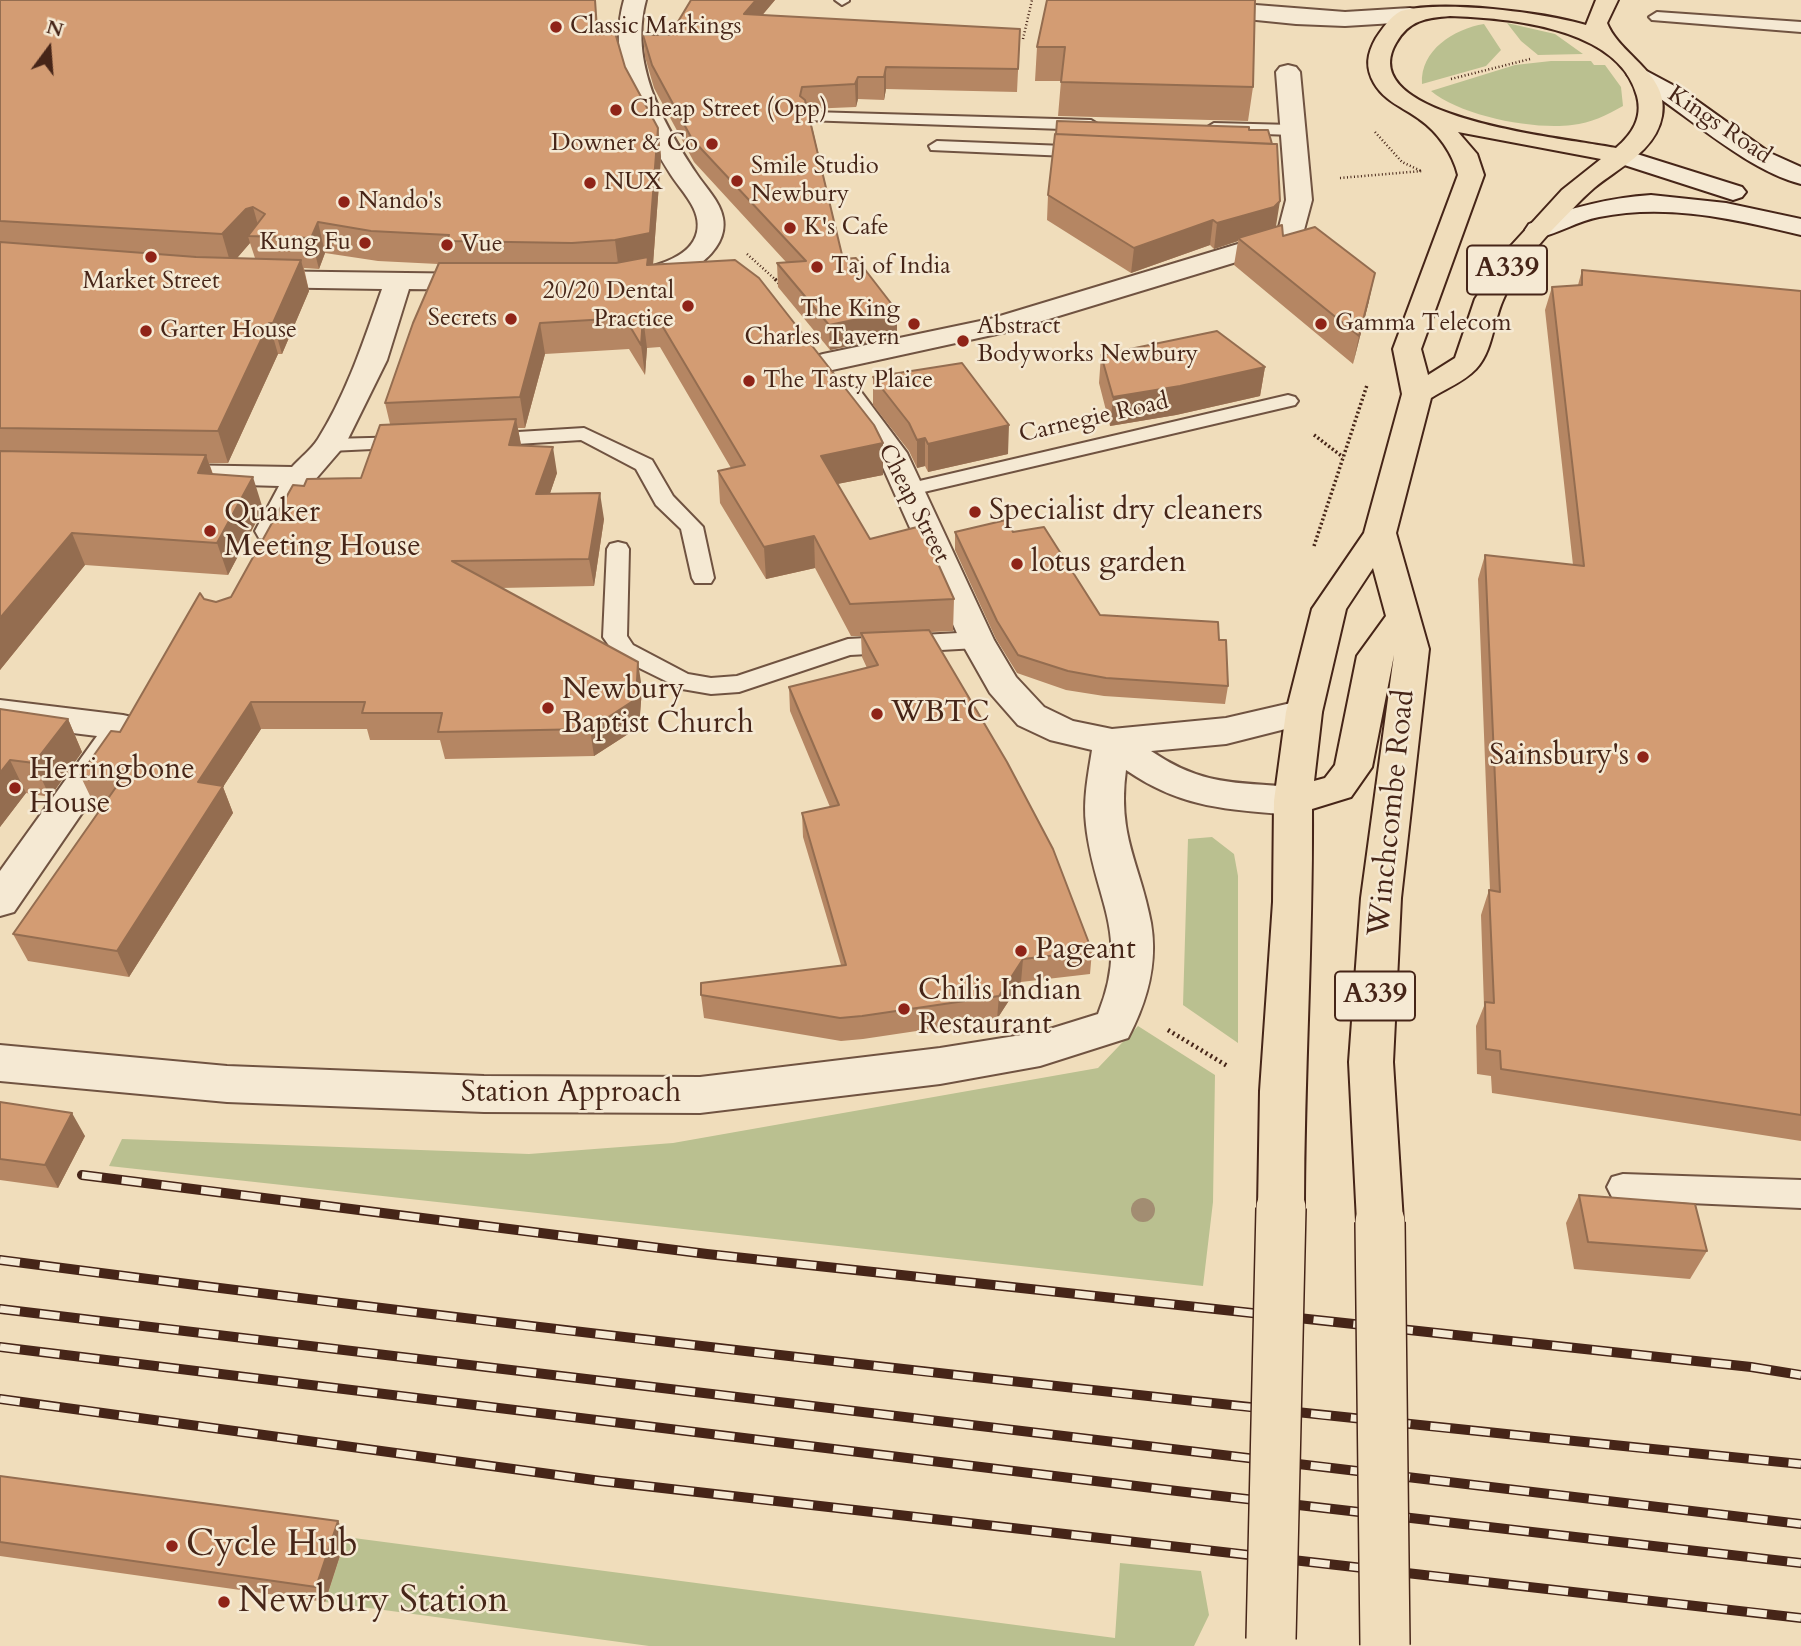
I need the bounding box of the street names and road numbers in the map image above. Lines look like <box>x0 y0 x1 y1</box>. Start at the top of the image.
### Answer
street label: Kings Road <box>1662 81 1776 171</box>
road number: A339 <box>1467 246 1547 294</box>
street label: Carnegie Road <box>1017 388 1171 450</box>
street label: Cheap Street <box>871 440 955 568</box>
street label: Winchcombe Road <box>1362 688 1424 938</box>
road number: A339 <box>1335 972 1415 1020</box>
street label: Station Approach <box>461 1076 681 1112</box>

